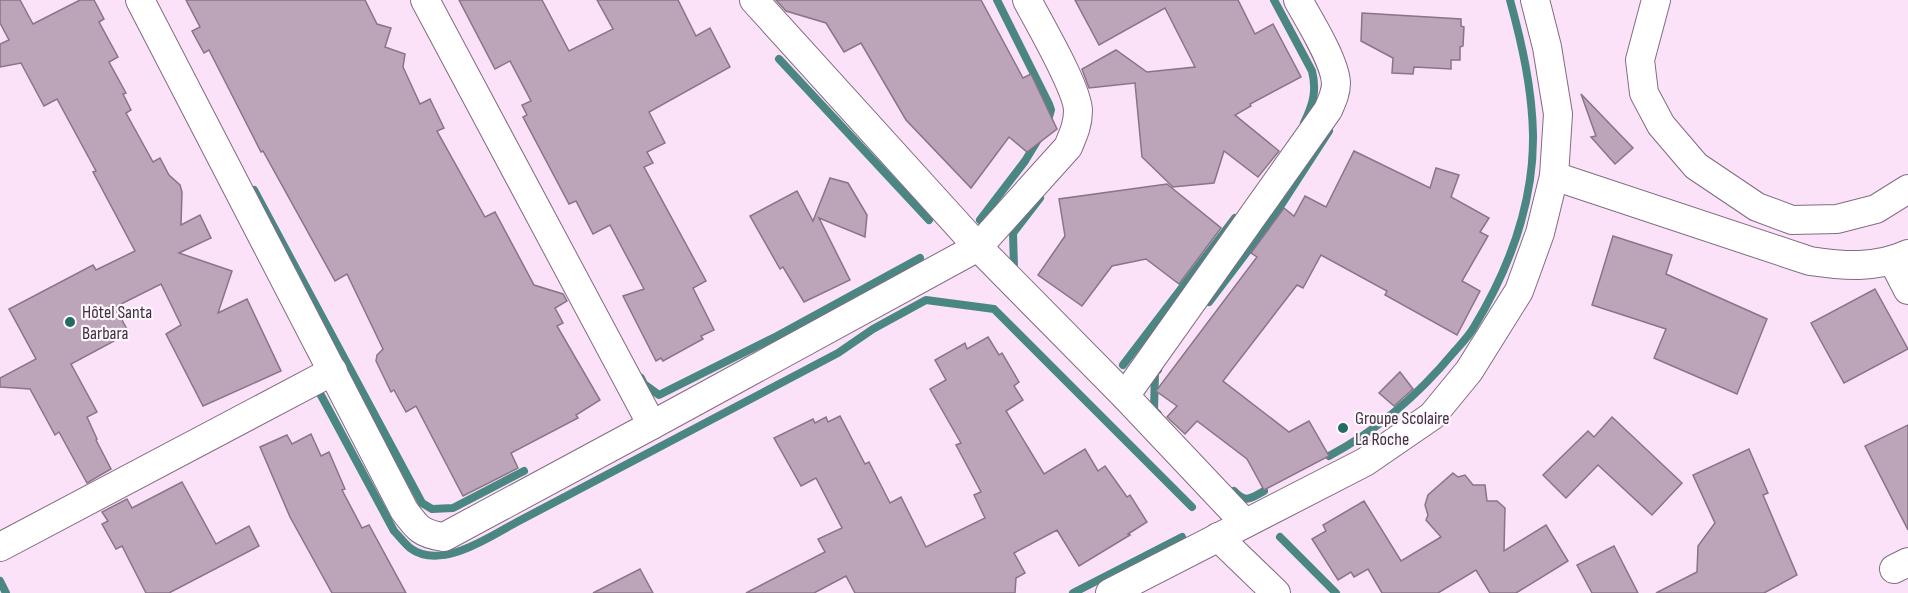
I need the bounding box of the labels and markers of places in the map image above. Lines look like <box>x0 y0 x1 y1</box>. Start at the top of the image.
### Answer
place label: Hôtel Santa Barbara <box>82 302 152 344</box>
marker: Hôtel Santa Barbara <box>63 315 77 329</box>
place label: Groupe Scolaire La Roche <box>1355 408 1449 450</box>
marker: Groupe Scolaire La Roche <box>1336 421 1350 435</box>

